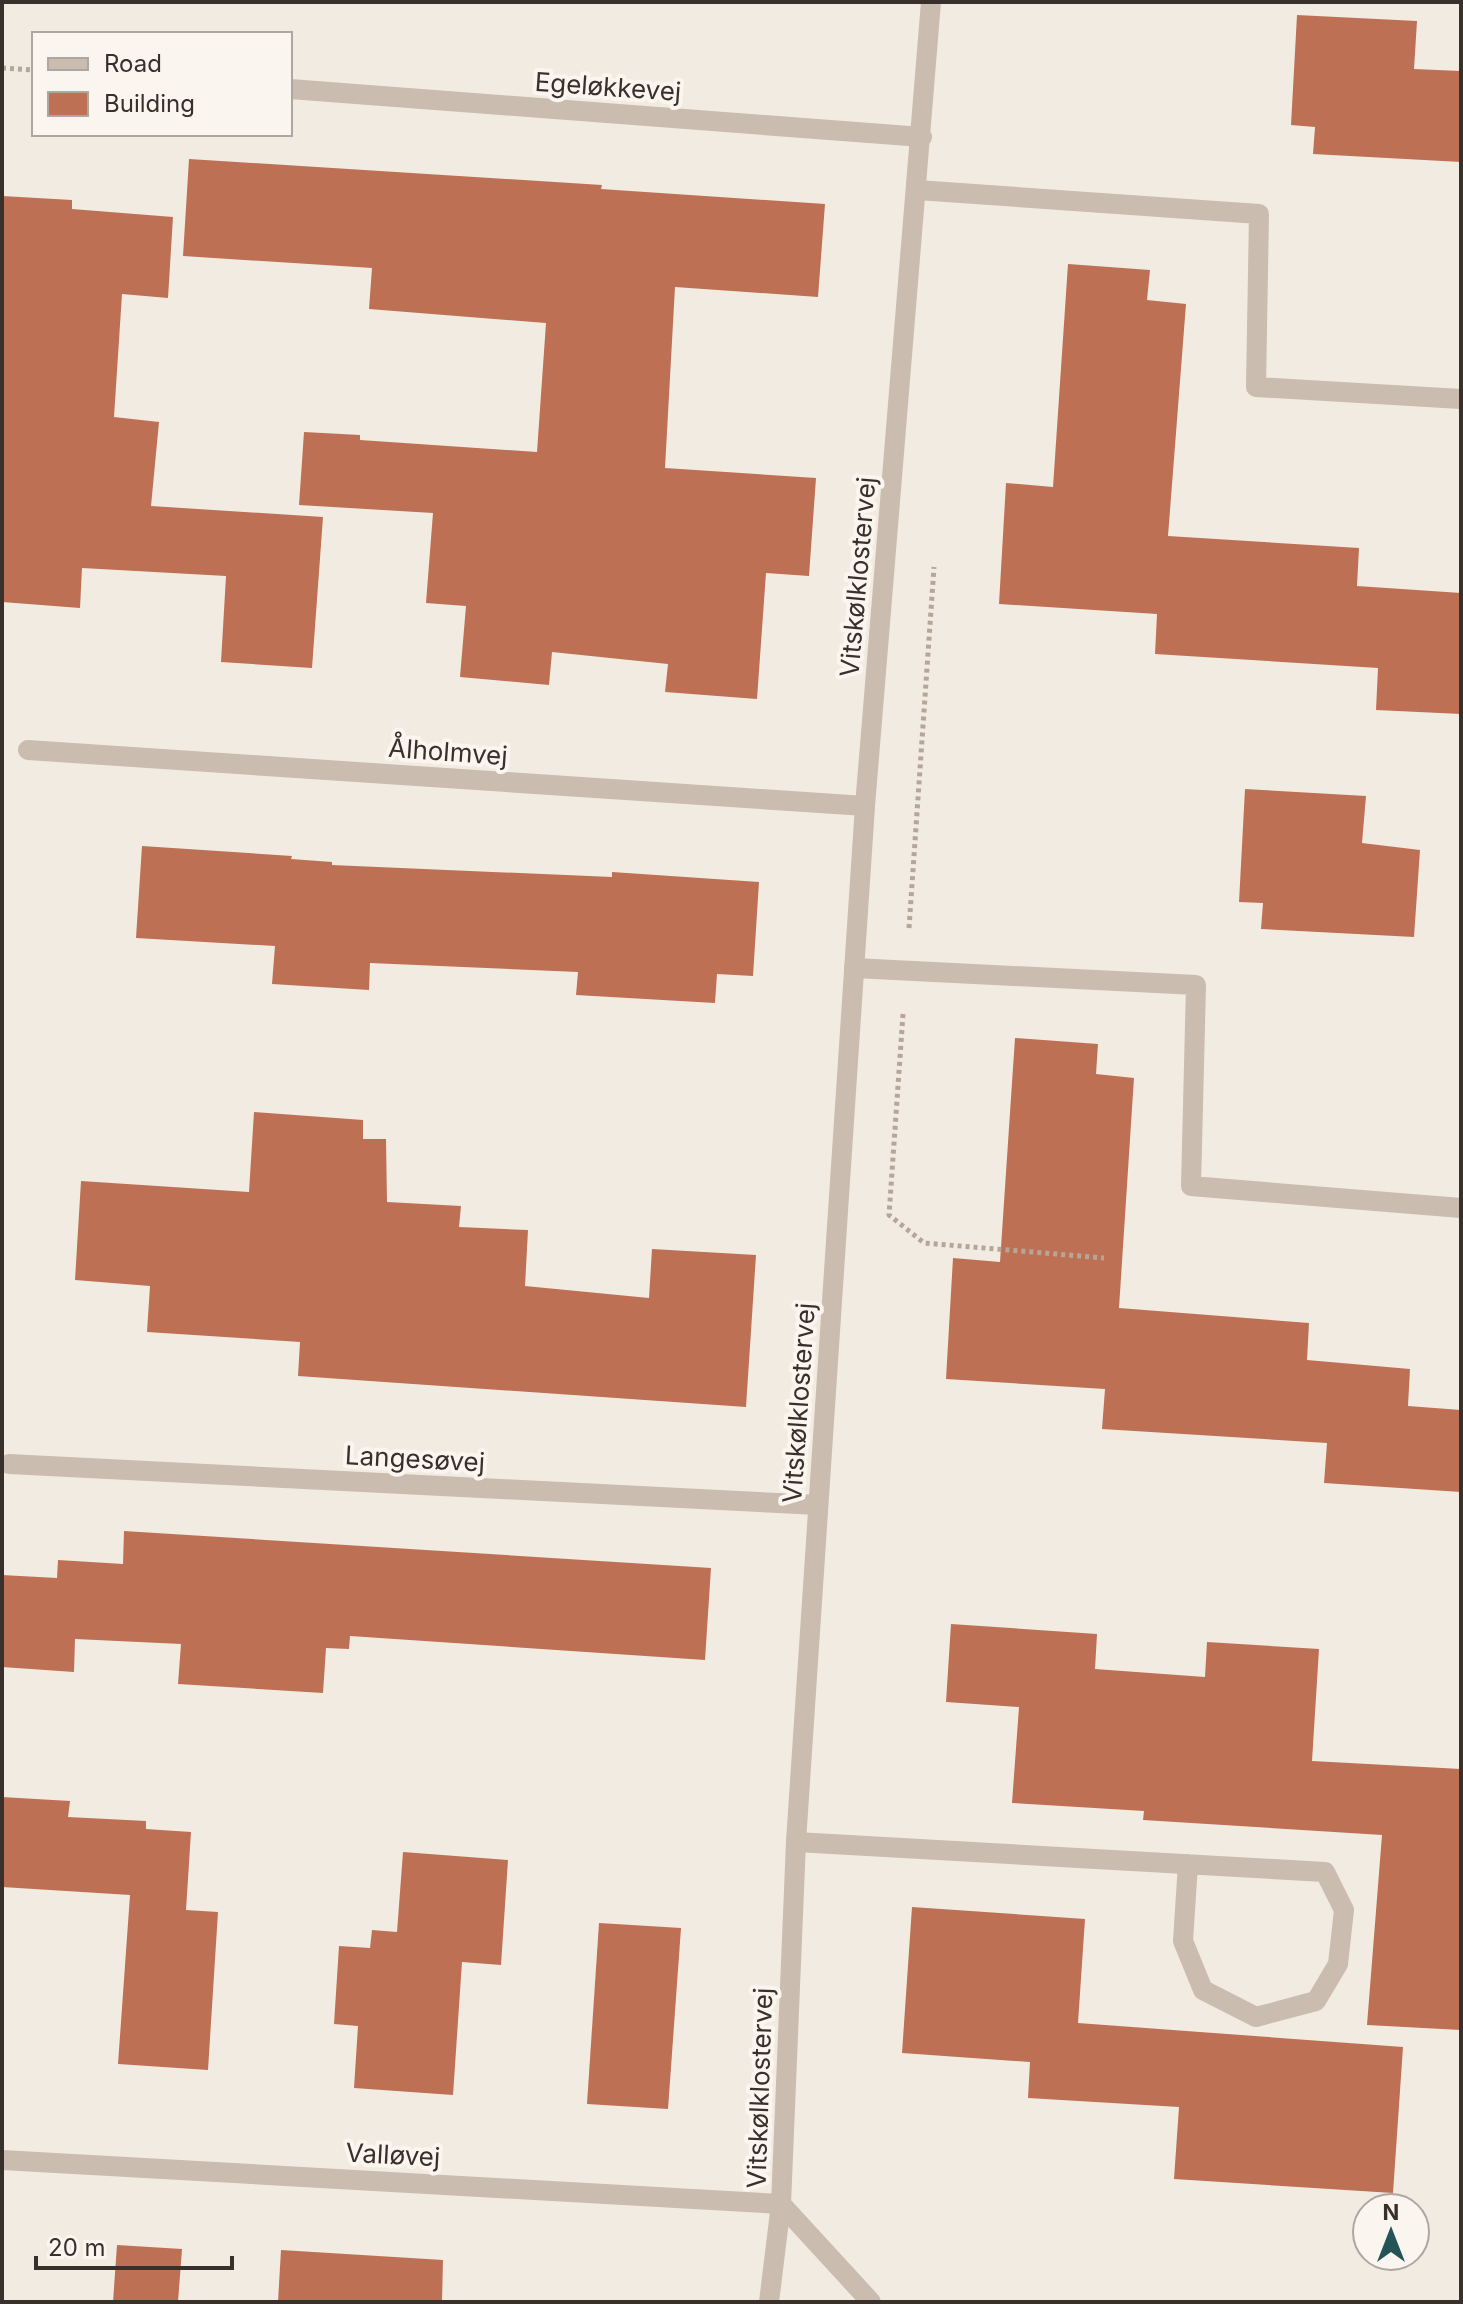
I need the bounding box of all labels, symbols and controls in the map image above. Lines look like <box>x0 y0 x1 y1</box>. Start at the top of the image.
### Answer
legend <box>32 32 292 136</box>
text: Road <box>104 49 162 78</box>
street label: Egeløkkevej <box>534 66 682 107</box>
text: Building <box>104 89 195 118</box>
street label: Vitskølklostervej <box>833 476 882 678</box>
street label: Ålholmvej <box>387 731 509 771</box>
street label: Vitskølklostervej <box>776 1302 821 1504</box>
street label: Langesøvej <box>344 1439 486 1478</box>
street label: Vitskølklostervej <box>741 1987 778 2189</box>
street label: Valløvej <box>345 2137 441 2172</box>
north arrow <box>1351 2192 1431 2272</box>
text: N <box>1383 2199 1399 2225</box>
scale bar <box>36 2220 232 2270</box>
text: 20 m <box>48 2233 106 2262</box>

